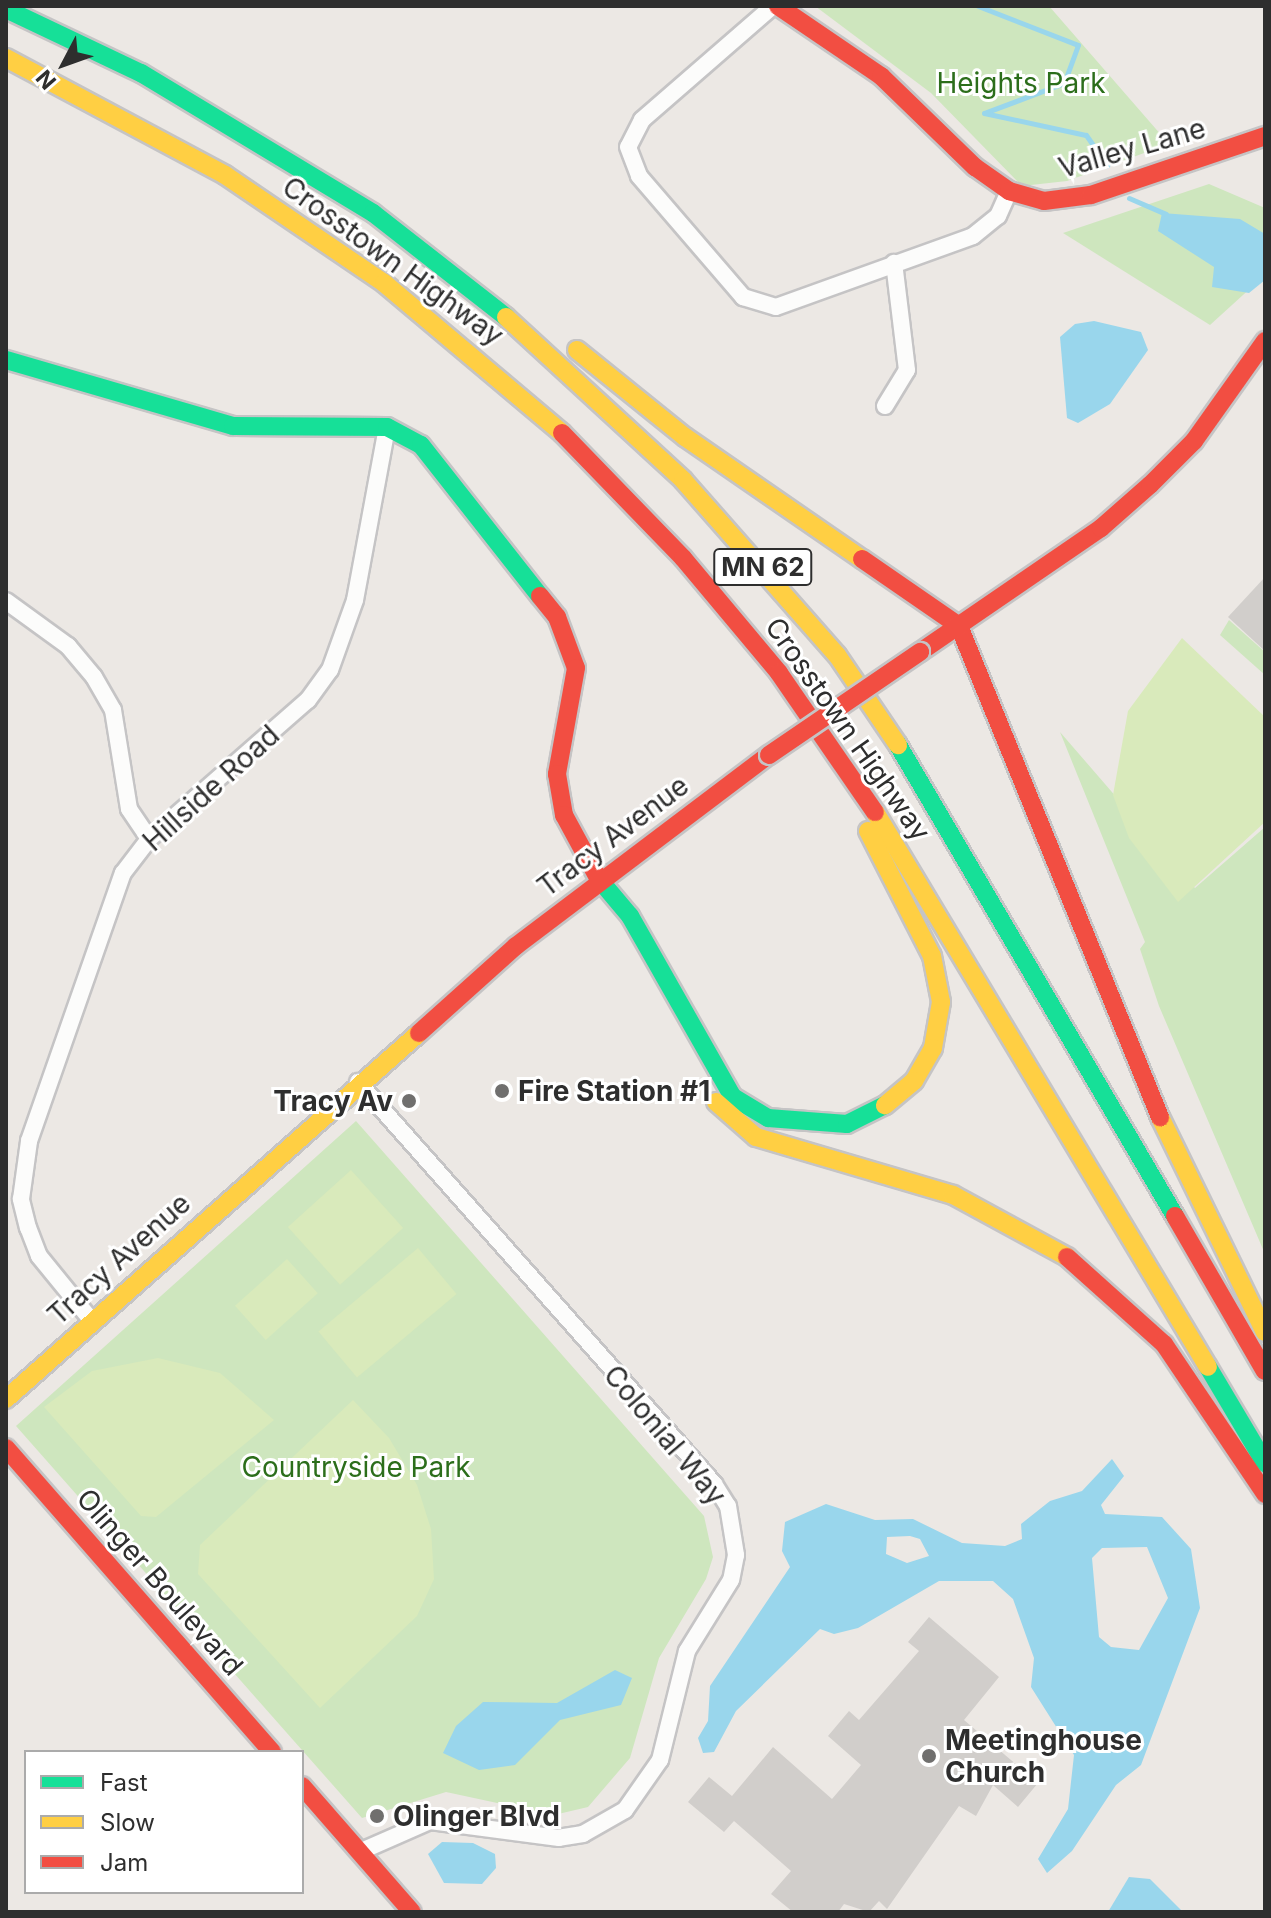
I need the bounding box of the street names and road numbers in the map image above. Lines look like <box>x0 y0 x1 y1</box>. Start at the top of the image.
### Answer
street label: Valley Lane <box>1055 111 1209 185</box>
street label: Crosstown Highway <box>276 170 510 352</box>
road number: MN 62 <box>713 545 813 589</box>
street label: Crosstown Highway <box>758 611 938 847</box>
street label: Hillside Road <box>136 718 286 858</box>
street label: Tracy Avenue <box>531 768 695 904</box>
street label: Tracy Avenue <box>41 1186 197 1332</box>
street label: Colonial Way <box>597 1358 733 1512</box>
street label: Olinger Boulevard <box>70 1482 250 1682</box>

